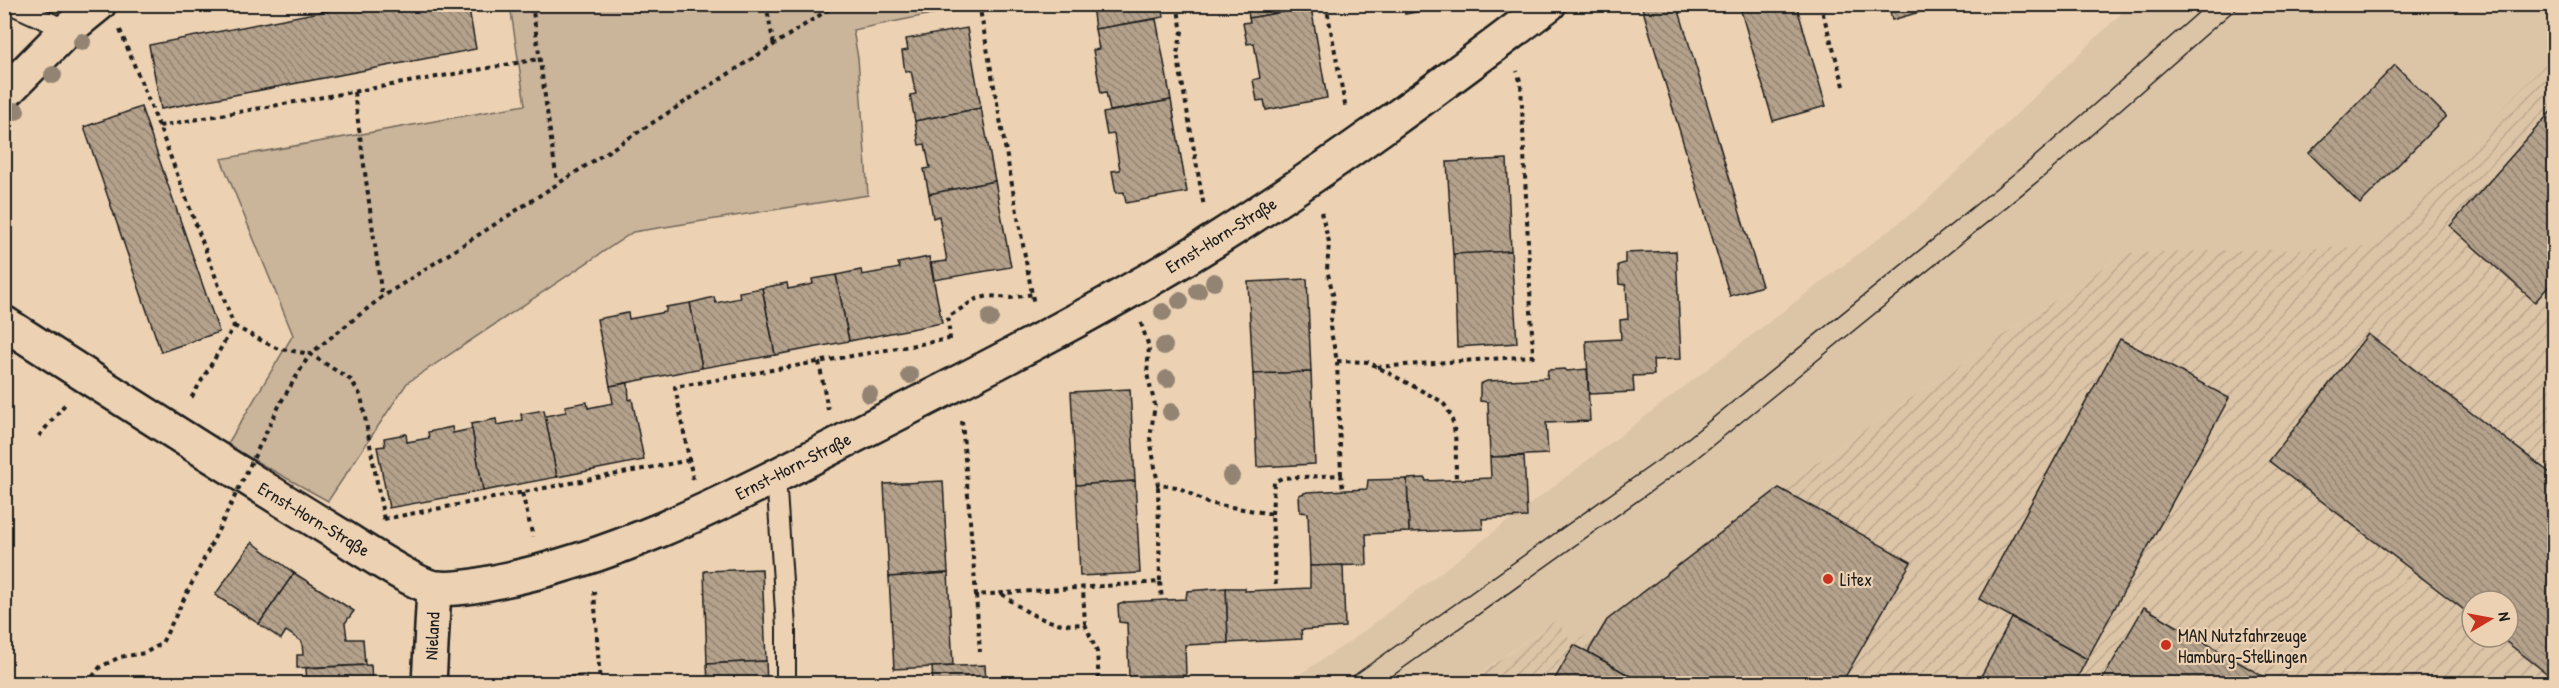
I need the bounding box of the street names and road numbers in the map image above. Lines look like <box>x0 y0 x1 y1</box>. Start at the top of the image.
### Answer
street label: Ernst-Horn-Straße <box>1161 191 1281 279</box>
street label: Ernst-Horn-Straße <box>731 426 855 506</box>
street label: Ernst-Horn-Straße <box>253 476 375 562</box>
street label: Nieland <box>418 611 446 661</box>

